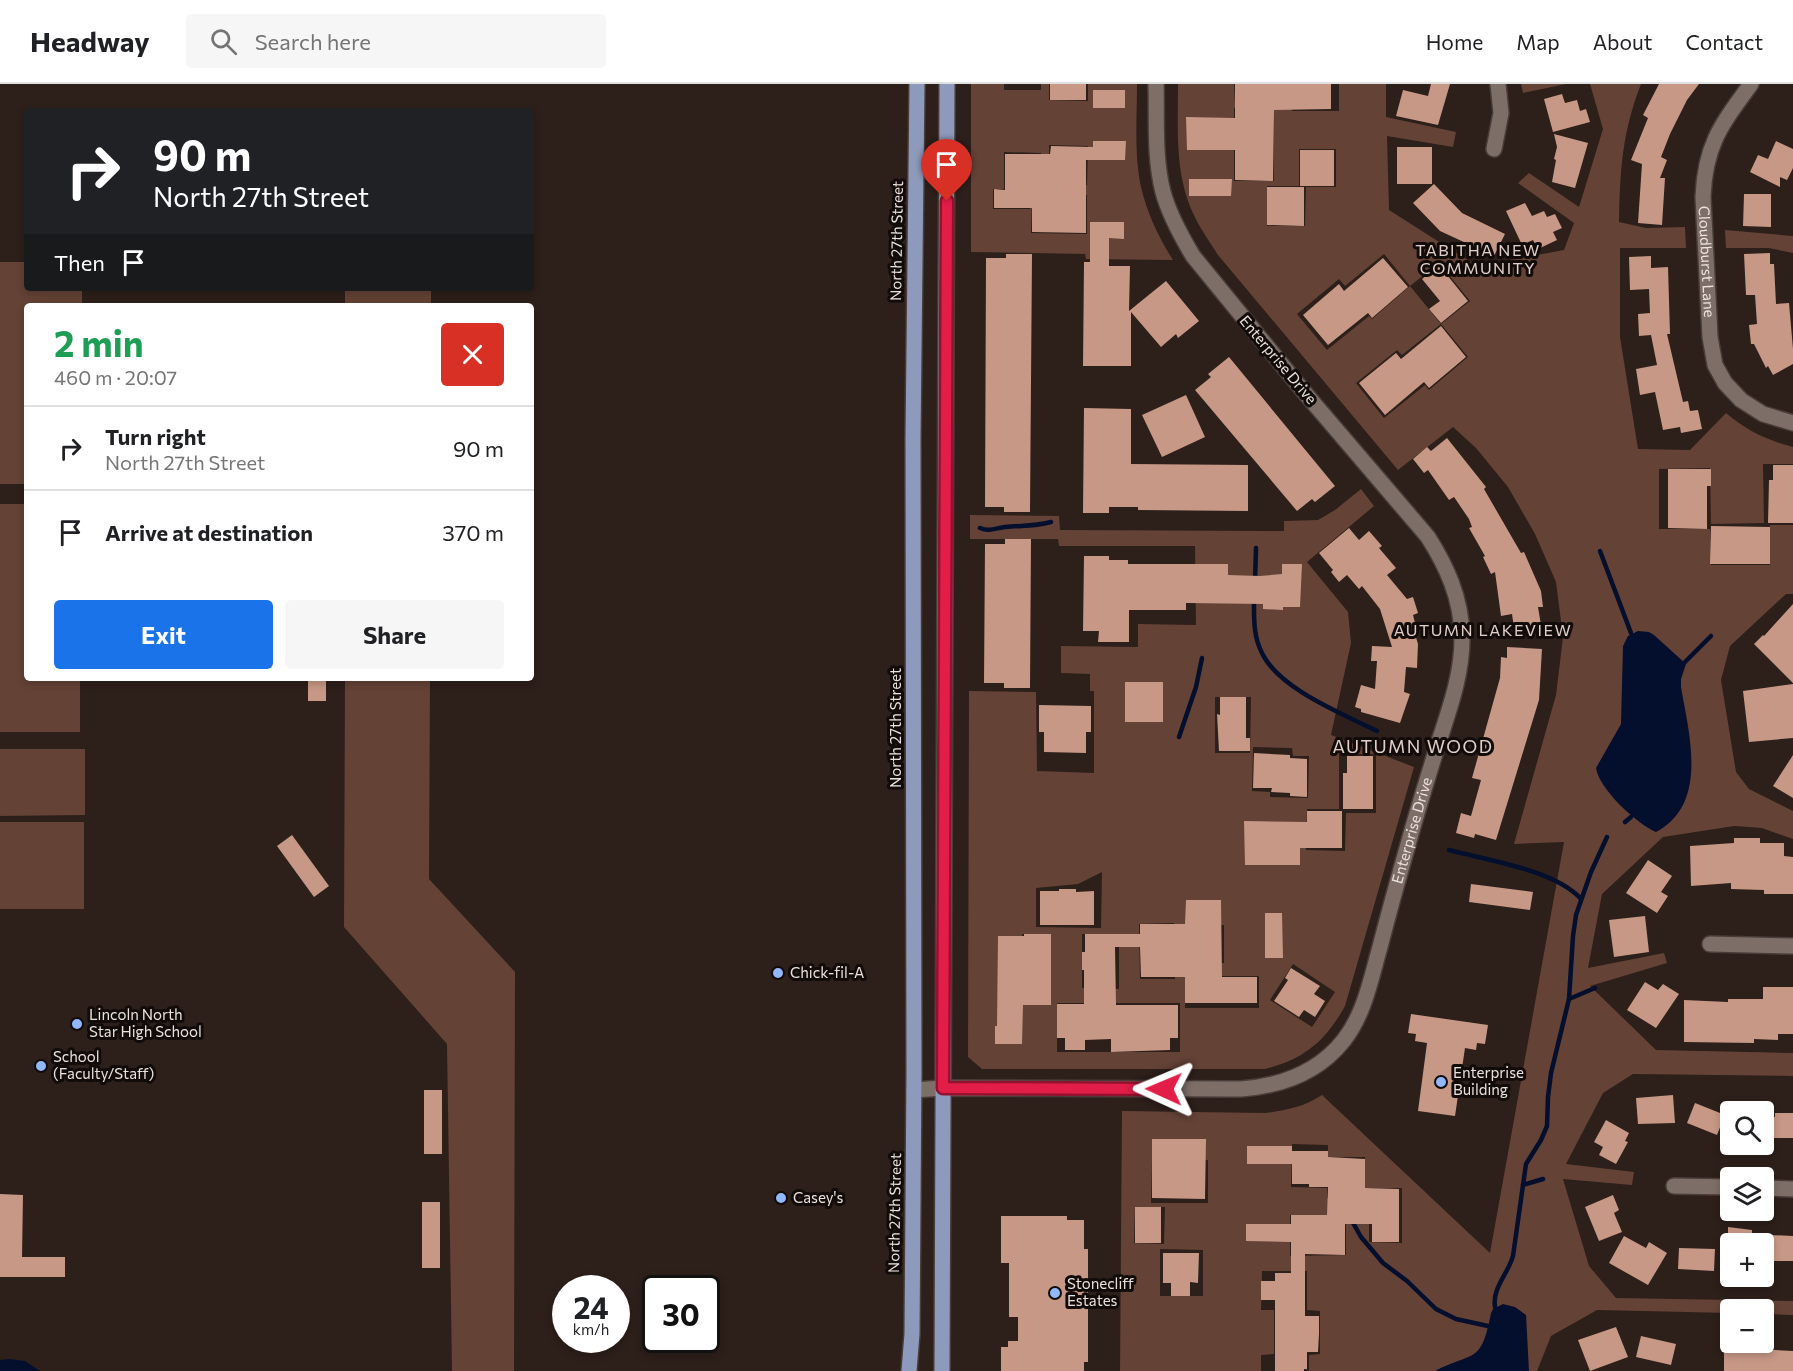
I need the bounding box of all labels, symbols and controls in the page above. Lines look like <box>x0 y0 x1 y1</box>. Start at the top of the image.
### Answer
search box <box>186 14 606 68</box>
text: Headway <box>30 24 150 58</box>
icon: search <box>207 25 240 58</box>
text: Search here <box>255 28 371 55</box>
text: Home <box>1426 29 1483 54</box>
text: Map <box>1516 29 1560 54</box>
text: About <box>1593 29 1652 54</box>
text: Contact <box>1685 29 1763 54</box>
text: 90 m <box>153 128 252 180</box>
icon: right <box>54 132 132 210</box>
pin <box>921 139 972 201</box>
icon: arrive <box>930 148 963 181</box>
text: North 27th Street <box>153 180 369 213</box>
street label: North 27th Street <box>886 181 906 301</box>
street label: Cloudburst Lane <box>1695 205 1719 318</box>
district label: TABITHA NEW COMMUNITY <box>1415 240 1541 277</box>
icon: arrive <box>117 246 150 279</box>
text: Then <box>54 249 105 276</box>
street label: Enterprise Drive <box>1237 311 1321 407</box>
text: 2 min <box>54 320 144 364</box>
button: close <box>441 323 504 386</box>
text: 460 m · 20:07 <box>54 365 177 389</box>
text: Turn right <box>105 423 206 450</box>
icon: right <box>54 432 87 465</box>
text: 90 m <box>453 435 504 462</box>
text: North 27th Street <box>105 450 265 474</box>
icon: arrive <box>54 516 87 549</box>
text: Arrive at destination <box>105 519 313 546</box>
text: 370 m <box>442 519 504 546</box>
button: Exit <box>54 600 273 669</box>
button: Share <box>285 600 504 669</box>
district label: AUTUMN LAKEVIEW <box>1394 620 1572 639</box>
street label: North 27th Street <box>886 668 904 788</box>
district label: AUTUMN WOOD <box>1333 735 1493 757</box>
street label: Enterprise Drive <box>1387 775 1435 886</box>
place label: Chick-fil-A <box>790 963 864 981</box>
marker: Chick-fil-A <box>771 966 785 980</box>
place label: Lincoln North Star High School <box>89 1005 202 1040</box>
marker: Lincoln North Star High School <box>70 1017 84 1031</box>
place label: School (Faculty/Staff) <box>53 1047 154 1082</box>
position arrow <box>1132 1057 1196 1121</box>
marker: School (Faculty/Staff) <box>34 1059 48 1073</box>
place label: Enterprise Building <box>1453 1063 1524 1098</box>
marker: Enterprise Building <box>1434 1075 1448 1089</box>
map controls <box>1720 1101 1774 1353</box>
button: search <box>1720 1101 1774 1155</box>
street label: North 27th Street <box>884 1153 904 1273</box>
button: layers <box>1720 1167 1774 1221</box>
place label: Casey's <box>793 1188 843 1206</box>
marker: Casey's <box>774 1191 788 1205</box>
button: + <box>1720 1233 1774 1287</box>
place label: Stonecliff Estates <box>1067 1274 1134 1309</box>
speed limit sign: 30 <box>642 1275 720 1353</box>
marker: Stonecliff Estates <box>1048 1286 1062 1300</box>
text: 24 <box>573 1288 609 1325</box>
button: − <box>1720 1299 1774 1353</box>
text: km/h <box>573 1320 609 1338</box>

